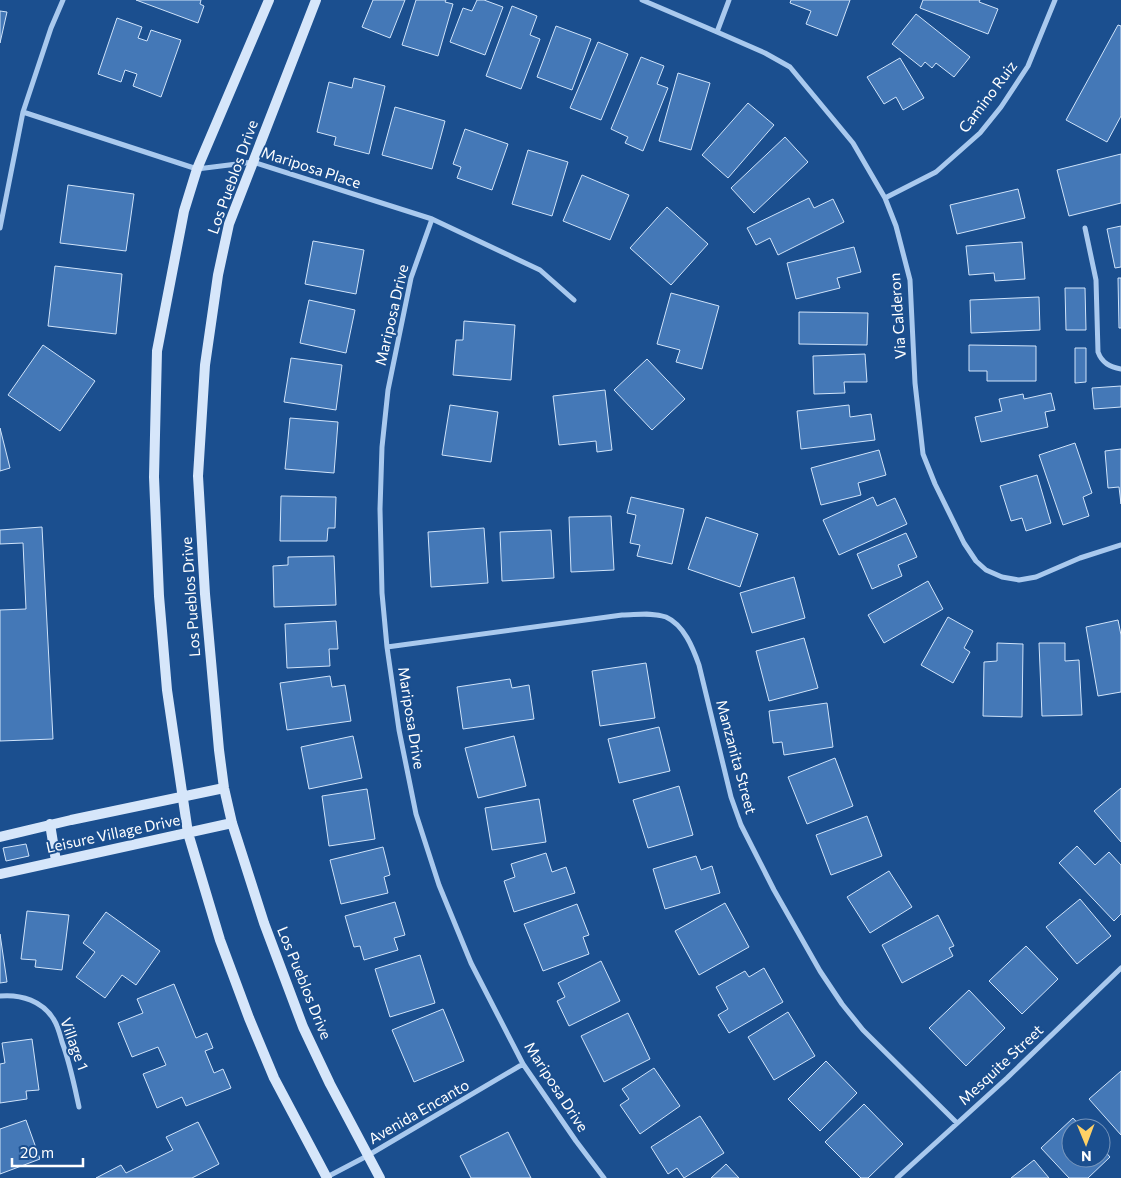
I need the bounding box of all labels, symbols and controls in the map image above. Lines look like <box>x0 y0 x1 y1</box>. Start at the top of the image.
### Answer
street label: Camino Ruiz <box>954 57 1020 136</box>
street label: Los Pueblos Drive <box>203 117 261 236</box>
street label: Mariposa Place <box>259 142 363 192</box>
street label: Mariposa Drive <box>371 262 411 367</box>
street label: Via Calderon <box>885 272 909 360</box>
street label: Los Pueblos Drive <box>177 536 203 658</box>
street label: Mariposa Drive <box>395 665 429 770</box>
street label: Manzanita Street <box>713 698 761 816</box>
street label: Leisure Village Drive <box>44 810 182 856</box>
street label: Los Pueblos Drive <box>274 924 336 1042</box>
street label: Village 1 <box>57 1015 93 1072</box>
street label: Mesquite Street <box>954 1020 1046 1108</box>
street label: Mariposa Drive <box>521 1038 593 1135</box>
street label: Avenida Encanto <box>365 1075 472 1147</box>
north arrow <box>1061 1118 1111 1168</box>
scale bar <box>12 1136 84 1168</box>
text: 20 m <box>20 1143 54 1161</box>
text: N <box>1081 1148 1092 1165</box>

